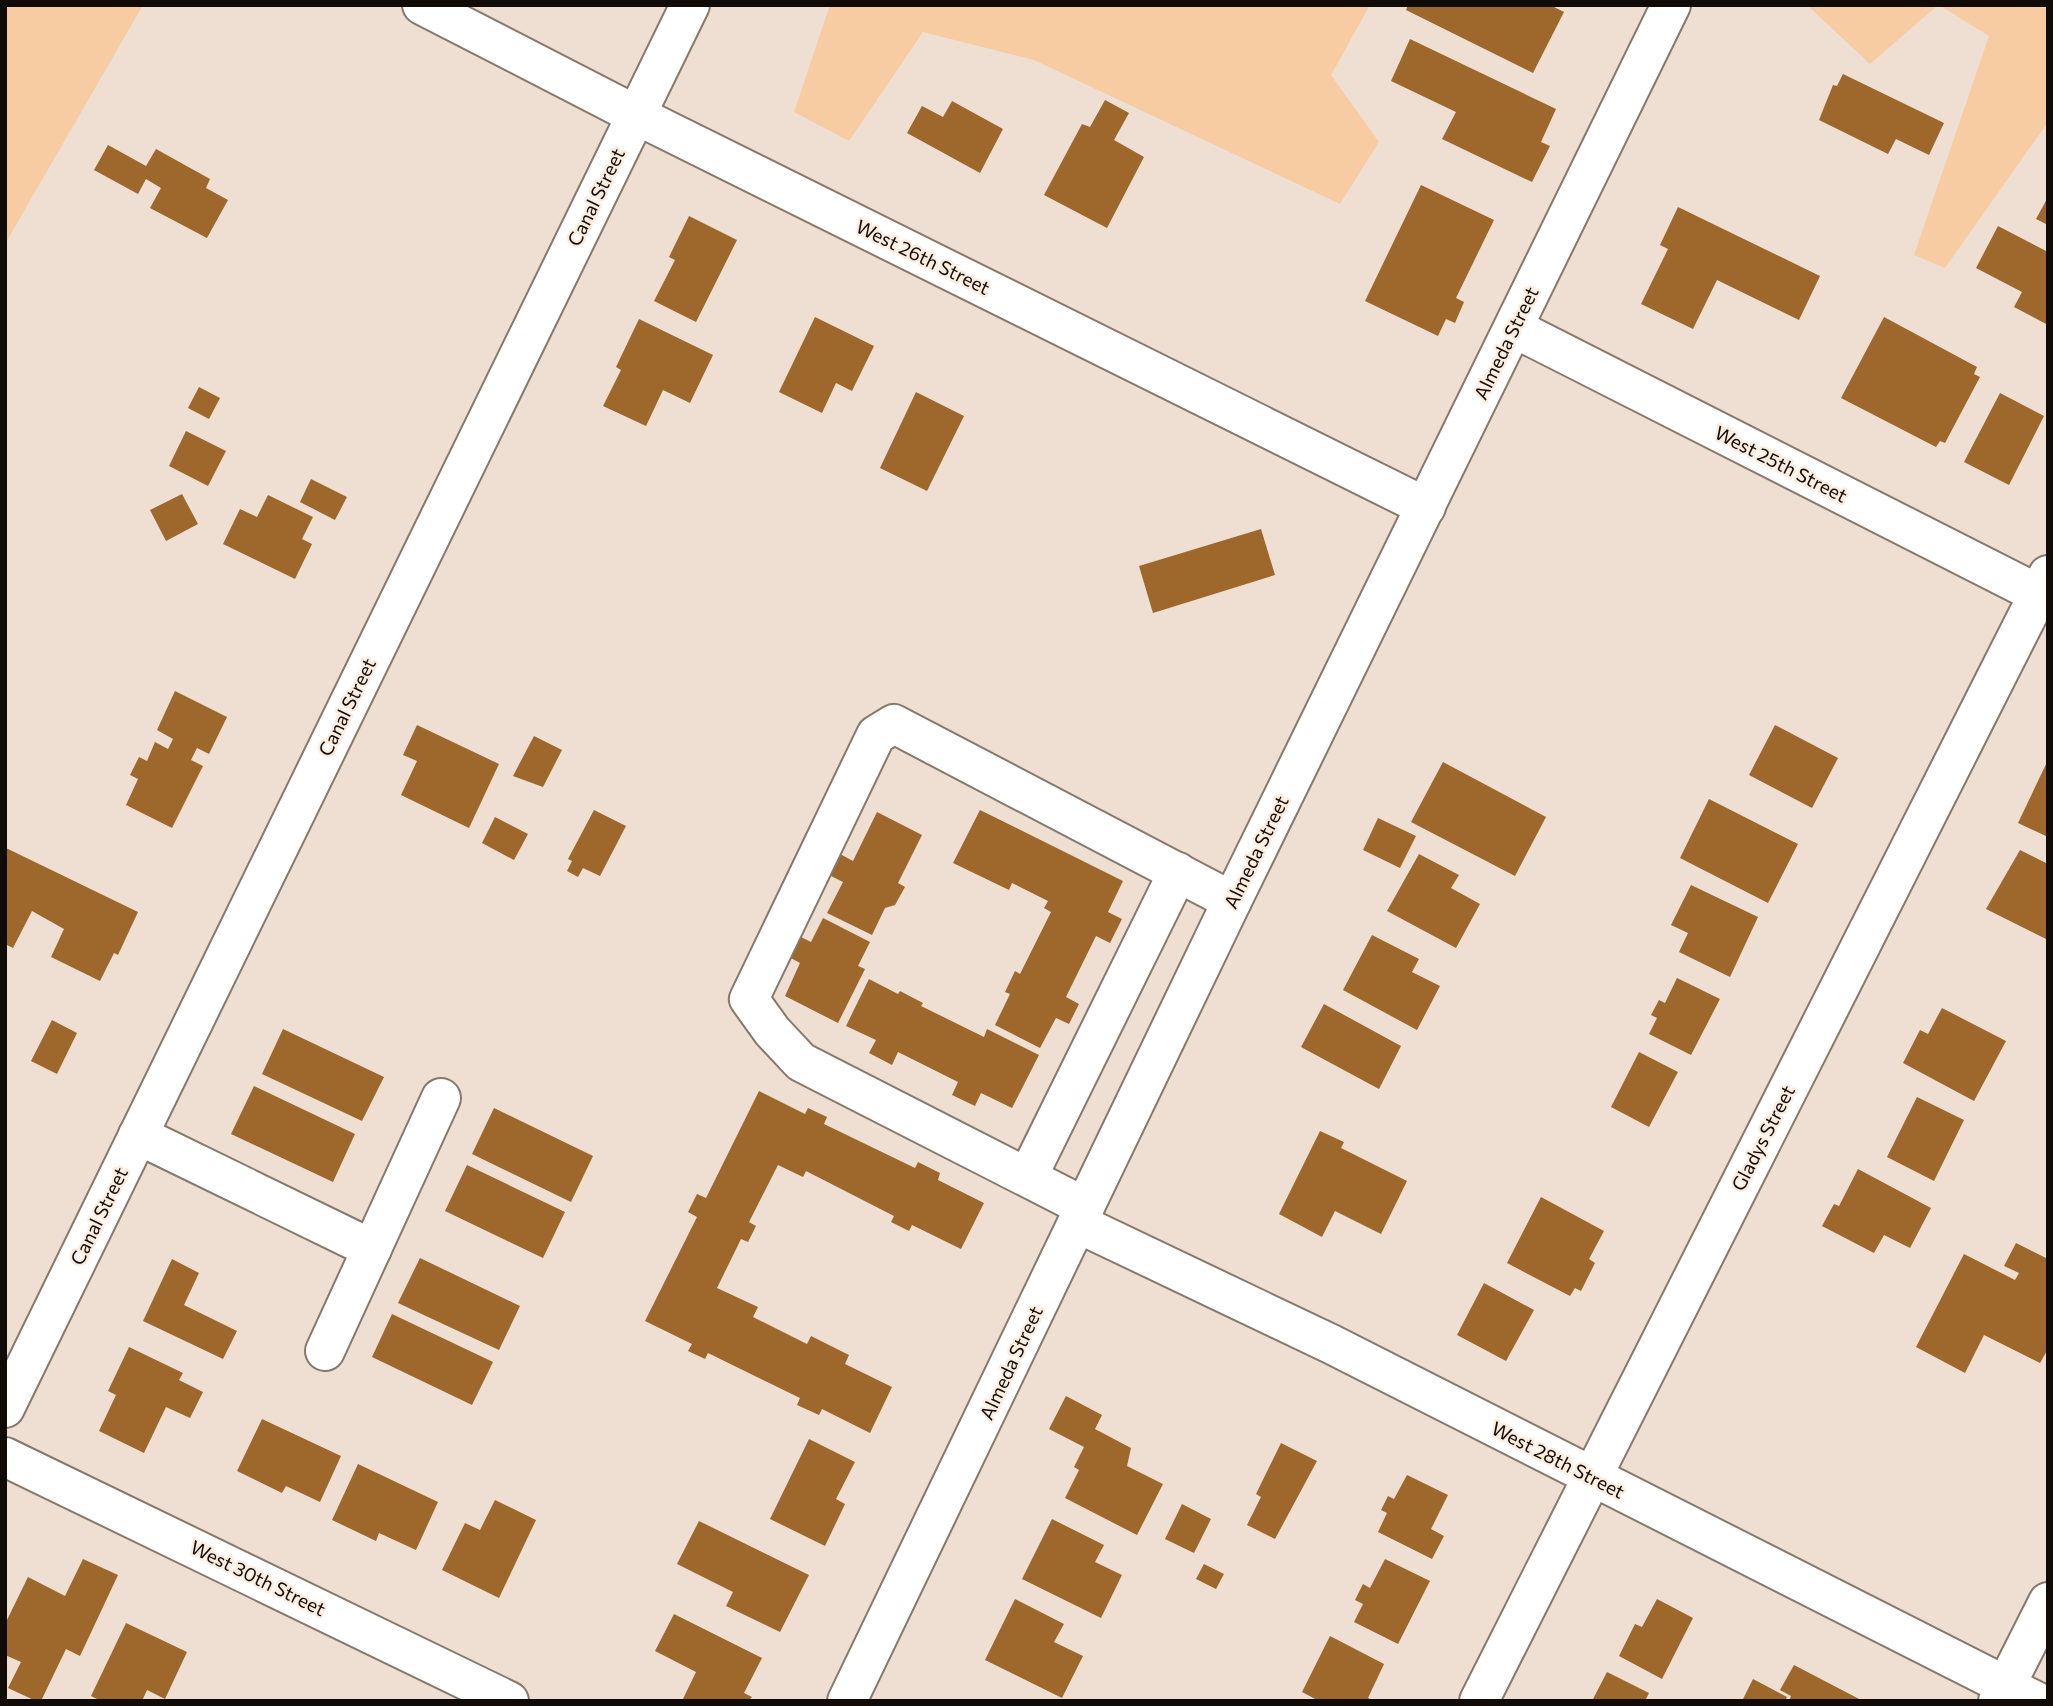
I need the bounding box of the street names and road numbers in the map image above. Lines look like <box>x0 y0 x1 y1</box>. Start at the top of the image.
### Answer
street label: Canal Street <box>562 144 629 249</box>
street label: West 26th Street <box>853 214 994 299</box>
street label: Almeda Street <box>1468 282 1543 403</box>
street label: West 25th Street <box>1711 420 1851 507</box>
street label: Canal Street <box>313 654 380 759</box>
street label: Almeda Street <box>1218 791 1293 912</box>
street label: Gladys Street <box>1726 1081 1799 1194</box>
street label: Canal Street <box>65 1163 132 1268</box>
street label: Almeda Street <box>974 1302 1047 1423</box>
street label: West 28th Street <box>1488 1416 1629 1503</box>
street label: West 30th Street <box>187 1535 330 1620</box>

